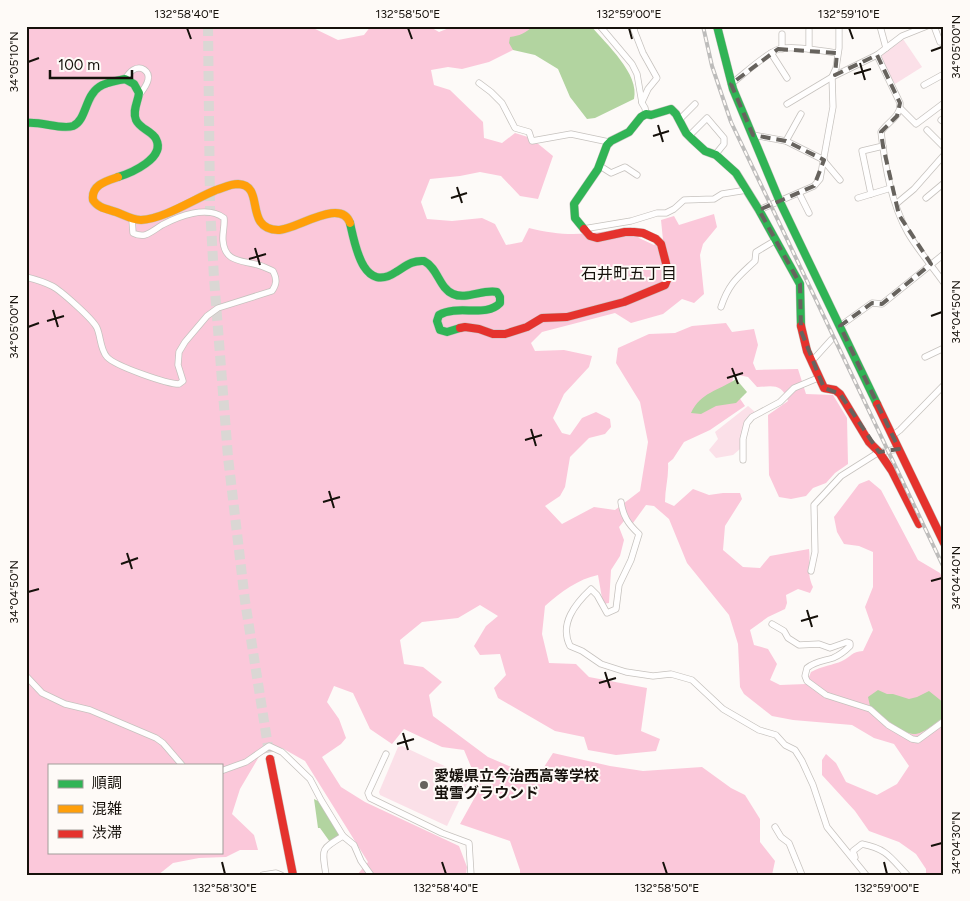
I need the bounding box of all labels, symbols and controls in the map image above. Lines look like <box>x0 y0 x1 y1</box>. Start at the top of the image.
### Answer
text: 132°58'40"E <box>154 7 220 21</box>
text: 132°58'50"E <box>376 7 440 21</box>
text: 132°59'00"E <box>596 7 662 21</box>
text: 132°59'10"E <box>818 7 880 21</box>
text: 34°05'00"N <box>949 15 963 79</box>
text: 34°05'10"N <box>7 31 21 93</box>
scale bar <box>50 48 132 80</box>
text: 100 m <box>58 56 100 74</box>
district label: 石井町五丁目 <box>581 264 677 283</box>
text: 34°04'50"N <box>949 280 963 344</box>
text: 34°05'00"N <box>7 295 21 359</box>
text: 34°04'40"N <box>949 546 963 610</box>
text: 34°04'50"N <box>7 560 21 624</box>
legend <box>48 764 222 854</box>
place label: 愛媛県立今治西高等学校 蛍雪グラウンド <box>434 767 599 802</box>
text: 順調 <box>92 774 122 792</box>
marker: 愛媛県立今治西高等学校 蛍雪グラウンド <box>418 779 430 791</box>
text: 混雑 <box>92 800 122 818</box>
text: 34°04'30"N <box>949 811 963 875</box>
text: 渋滞 <box>92 824 122 842</box>
text: 132°58'30"E <box>193 881 257 895</box>
text: 132°58'40"E <box>413 881 479 895</box>
text: 132°58'50"E <box>635 881 699 895</box>
text: 132°59'00"E <box>854 881 920 895</box>

